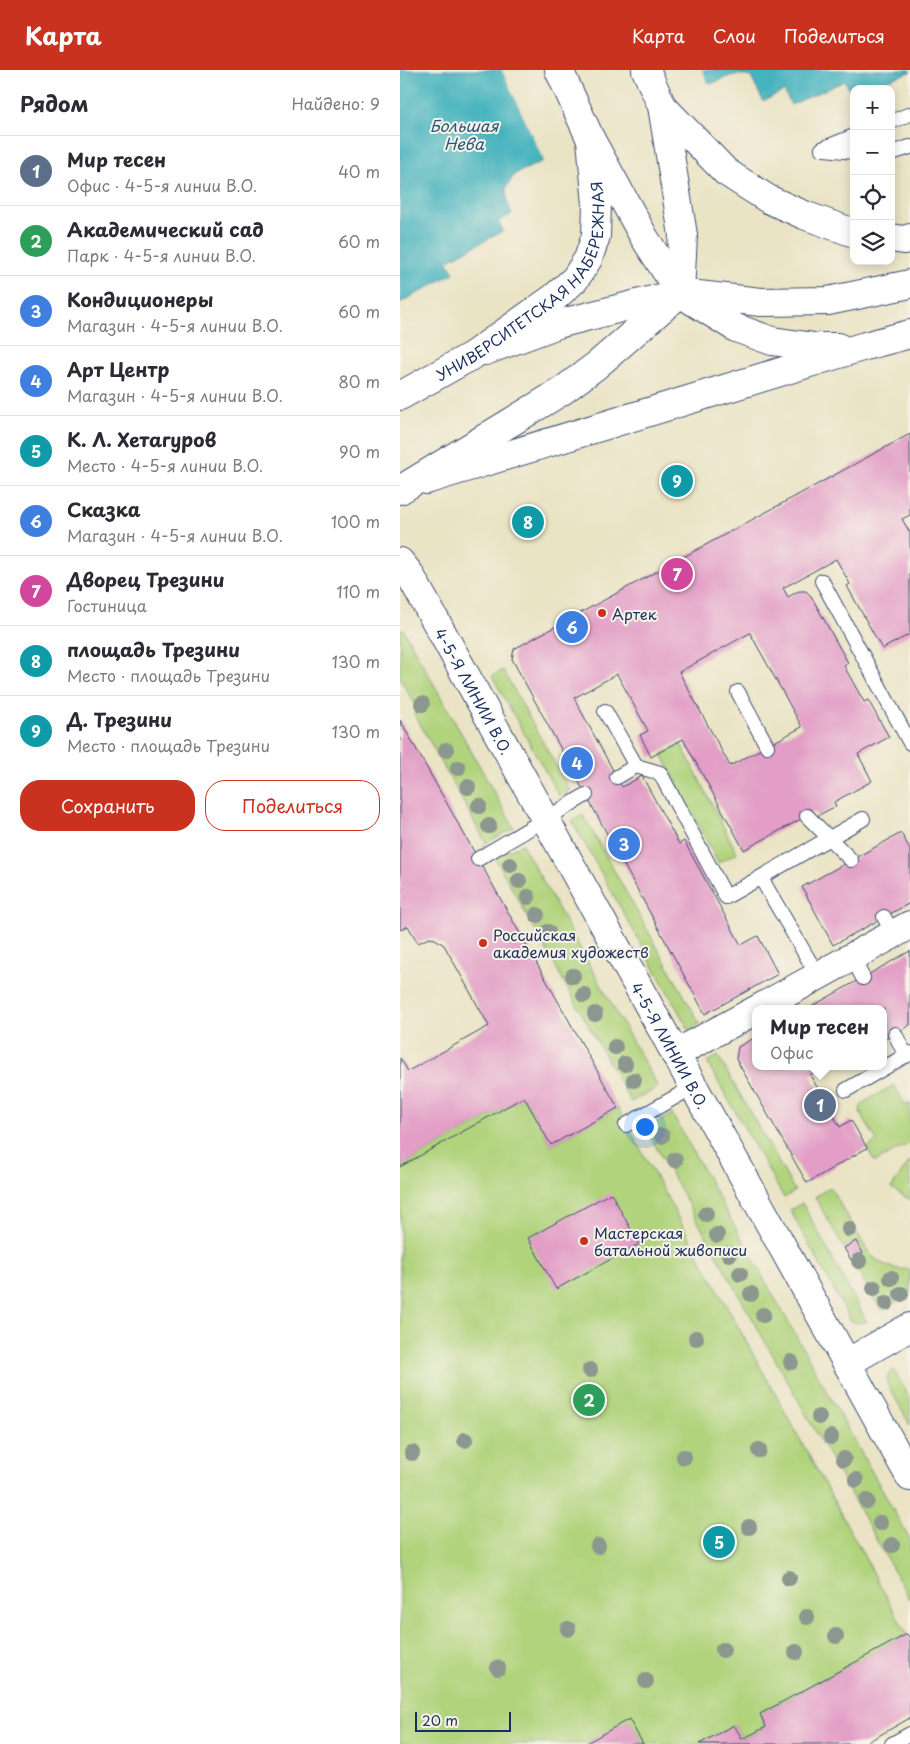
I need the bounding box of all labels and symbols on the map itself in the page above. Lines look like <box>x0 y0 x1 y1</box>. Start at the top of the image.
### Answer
water label: Большая Нева <box>430 113 500 155</box>
street label: УНИВЕРСИТЕТСКАЯ НАБЕРЕЖНАЯ <box>431 181 609 385</box>
pin: 9 <box>661 462 693 500</box>
pin: 8 <box>512 503 544 541</box>
pin: 7 <box>661 555 693 593</box>
place label: Артек <box>612 602 657 625</box>
marker: Артек <box>596 607 608 619</box>
pin: 6 <box>556 608 588 646</box>
street label: 4-5-Я ЛИНИИ В.О. <box>430 623 519 758</box>
pin: 4 <box>561 744 593 782</box>
pin: 3 <box>608 825 640 863</box>
place label: Российская академия художеств <box>493 923 649 963</box>
marker: Российская академия художеств <box>477 937 489 949</box>
street label: 4-5-Я ЛИНИИ В.О. <box>626 978 715 1113</box>
pin: 1 <box>804 1086 836 1124</box>
your location <box>632 1114 658 1140</box>
place label: Мастерская батальной живописи <box>594 1221 747 1261</box>
marker: Мастерская батальной живописи <box>578 1235 590 1247</box>
pin: 2 <box>573 1381 605 1419</box>
pin: 5 <box>703 1523 735 1561</box>
scale bar <box>415 1709 511 1732</box>

